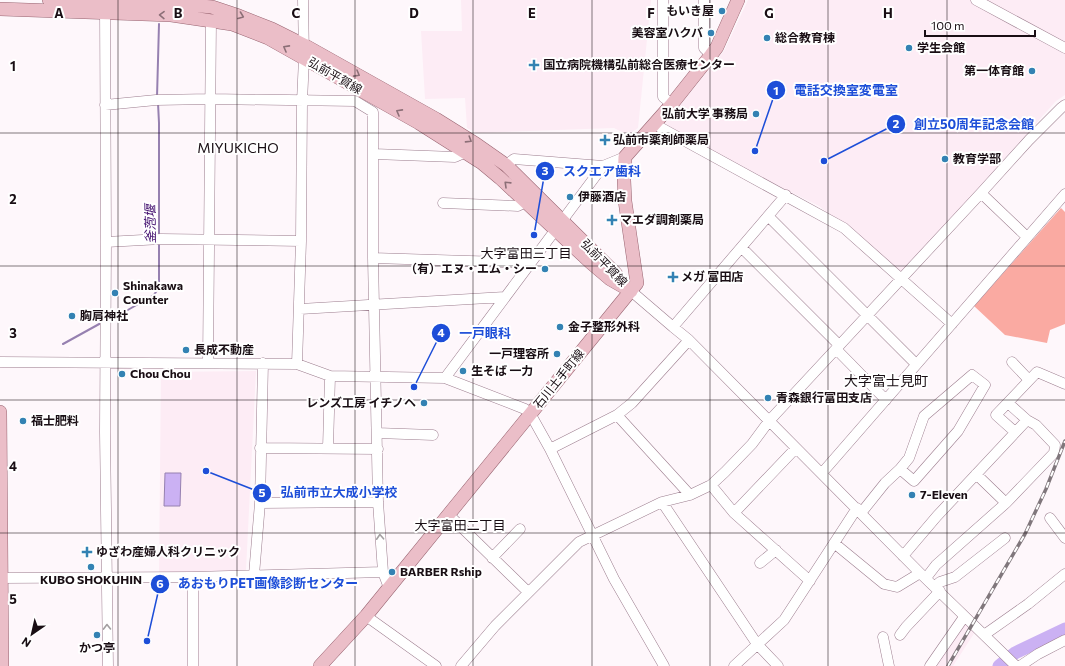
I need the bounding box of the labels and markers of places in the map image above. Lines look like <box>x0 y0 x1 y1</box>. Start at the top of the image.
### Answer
place label: もいき屋 <box>666 3 714 17</box>
marker: もいき屋 <box>717 6 727 16</box>
place label: 美容室ハクバ <box>632 25 703 39</box>
marker: 美容室ハクバ <box>706 28 716 38</box>
place label: 総合教育棟 <box>775 30 835 44</box>
marker: 総合教育棟 <box>762 33 772 43</box>
place label: 学生会館 <box>917 40 965 54</box>
marker: 学生会館 <box>904 43 914 53</box>
place label: 国立病院機構弘前総合医療センター <box>543 57 735 71</box>
marker: 国立病院機構弘前総合医療センター <box>528 59 540 71</box>
place label: 第一体育館 <box>964 63 1024 77</box>
marker: 第一体育館 <box>1027 66 1037 76</box>
callout: 電話交換室変電室 <box>766 78 906 103</box>
place label: 弘前大学 事務局 <box>662 106 748 120</box>
marker: 弘前大学 事務局 <box>751 109 761 119</box>
callout: 創立50周年記念会館 <box>886 112 1043 137</box>
place label: 弘前市薬剤師薬局 <box>613 132 709 146</box>
marker: 弘前市薬剤師薬局 <box>600 135 610 145</box>
place label: 教育学部 <box>953 151 1001 165</box>
marker: 教育学部 <box>940 154 950 164</box>
callout: スクエア歯科 <box>535 159 649 184</box>
place label: 伊藤酒店 <box>578 189 626 203</box>
marker: 伊藤酒店 <box>565 192 575 202</box>
place label: マエダ調剤薬局 <box>620 212 704 226</box>
marker: マエダ調剤薬局 <box>607 215 617 225</box>
place label: （有）エヌ・エム・シー <box>405 261 537 275</box>
marker: （有）エヌ・エム・シー <box>540 264 550 274</box>
place label: メガ 富田店 <box>681 269 743 283</box>
marker: メガ 富田店 <box>668 272 678 282</box>
place label: Shinakawa Counter <box>123 278 183 306</box>
marker: Shinakawa Counter <box>110 288 120 298</box>
place label: 胸肩神社 <box>80 308 128 322</box>
marker: 胸肩神社 <box>67 311 77 321</box>
place label: 金子整形外科 <box>568 319 640 333</box>
callout: 一戸眼科 <box>431 321 519 346</box>
marker: 金子整形外科 <box>555 322 565 332</box>
place label: 長成不動産 <box>194 342 254 356</box>
marker: 長成不動産 <box>181 345 191 355</box>
place label: 一戸理容所 <box>489 346 549 360</box>
marker: 一戸理容所 <box>552 349 562 359</box>
place label: 生そば 一力 <box>471 363 533 377</box>
place label: Chou Chou <box>130 366 191 380</box>
marker: 生そば 一力 <box>458 366 468 376</box>
marker: Chou Chou <box>117 369 127 379</box>
place label: 青森銀行富田支店 <box>776 390 872 404</box>
marker: 青森銀行富田支店 <box>763 393 773 403</box>
place label: レンズ工房 イチノヘ <box>306 395 416 409</box>
marker: レンズ工房 イチノヘ <box>419 398 429 408</box>
place label: 福士肥料 <box>31 413 79 427</box>
marker: 福士肥料 <box>18 416 28 426</box>
callout: 弘前市立大成小学校 <box>252 480 405 505</box>
place label: 7-Eleven <box>920 487 968 501</box>
marker: 7-Eleven <box>907 490 917 500</box>
place label: ゆざわ産婦人科クリニック <box>96 544 240 558</box>
marker: ゆざわ産婦人科クリニック <box>81 546 93 558</box>
marker: KUBO SHOKUHIN <box>86 562 96 572</box>
place label: BARBER Rship <box>400 564 482 578</box>
marker: BARBER Rship <box>387 567 397 577</box>
callout: あおもりPET画像診断センター <box>150 571 367 596</box>
place label: KUBO SHOKUHIN <box>40 572 142 586</box>
marker: かつ亭 <box>92 630 102 640</box>
place label: かつ亭 <box>79 640 115 654</box>

